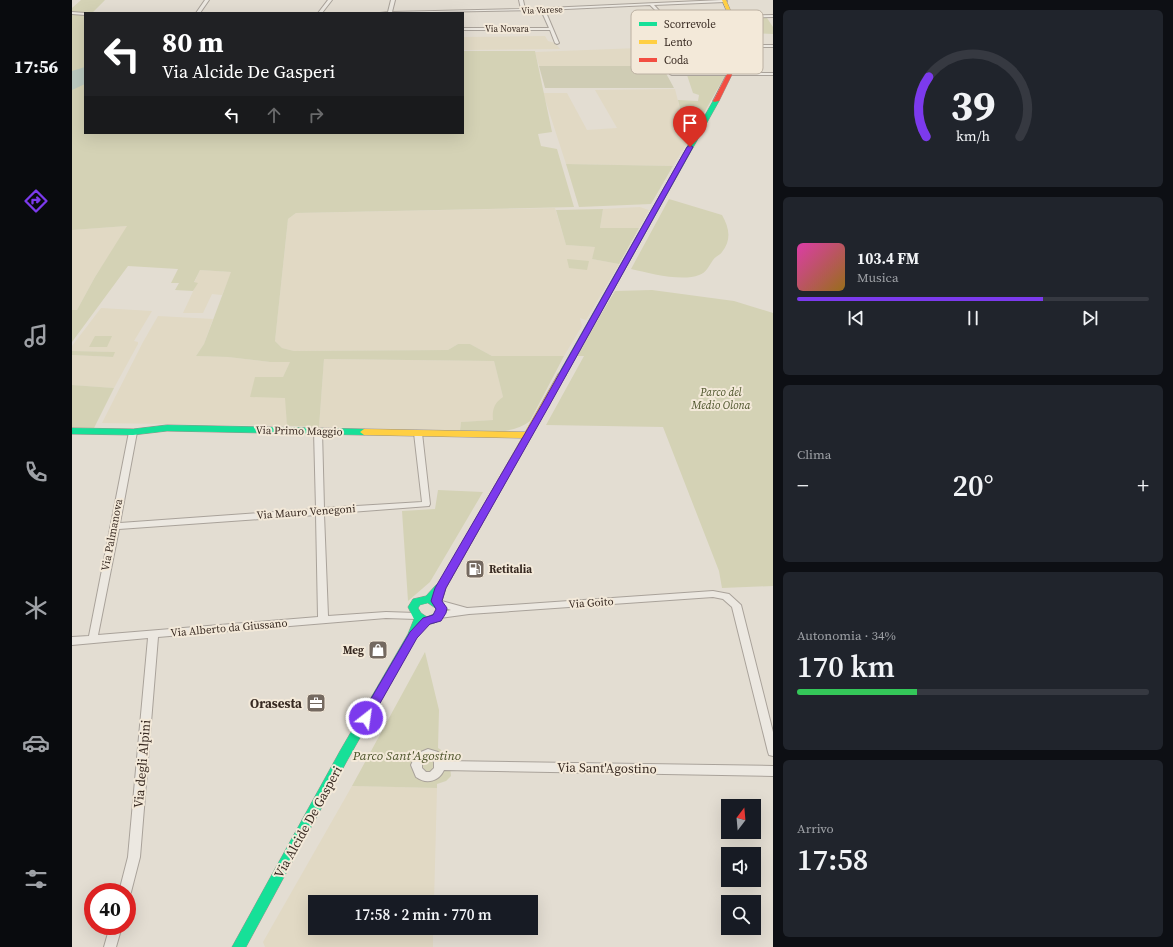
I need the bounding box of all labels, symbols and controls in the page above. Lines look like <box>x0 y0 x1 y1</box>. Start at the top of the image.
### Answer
street label: Via Varese <box>521 3 563 17</box>
legend <box>631 10 763 74</box>
text: Scorrevole <box>664 17 716 32</box>
text: 80 m <box>162 23 224 61</box>
street label: Via Novara <box>485 23 529 35</box>
icon: left <box>96 28 148 80</box>
text: Lento <box>664 35 692 50</box>
text: Coda <box>664 53 689 68</box>
text: 17:56 <box>14 54 58 79</box>
text: Via Alcide De Gasperi <box>162 59 335 84</box>
text: 39 <box>950 77 996 134</box>
icon: left <box>221 104 243 126</box>
icon: ahead <box>263 104 285 126</box>
icon: right <box>305 104 327 126</box>
pin <box>673 106 707 147</box>
icon: arrive <box>679 112 701 134</box>
text: km/h <box>956 125 990 145</box>
icon: directions <box>22 187 50 215</box>
text: 103.4 FM <box>857 248 919 269</box>
text: Musica <box>857 269 899 286</box>
icon: previous <box>845 307 867 329</box>
icon: pause <box>962 307 984 329</box>
icon: next <box>1079 307 1101 329</box>
icon: music <box>22 322 50 350</box>
park label: Parco del Medio Olona <box>691 385 751 413</box>
street label: Via Primo Maggio <box>255 423 343 439</box>
text: Clima <box>797 446 831 463</box>
icon: phone <box>22 458 50 486</box>
text: 20° <box>952 465 994 506</box>
text: − <box>797 470 809 500</box>
text: + <box>1137 470 1149 500</box>
street label: Via Palmanova <box>98 497 126 572</box>
street label: Via Mauro Venegoni <box>256 501 356 523</box>
fuel station icon: Retitalia <box>464 558 486 580</box>
place label: Retitalia <box>489 562 532 577</box>
icon: climate <box>22 594 50 622</box>
street label: Via Goito <box>568 594 614 612</box>
street label: Via Alberto da Giussano <box>170 615 288 641</box>
text: Autonomia · 34% <box>797 627 896 644</box>
shop icon: Meg <box>367 639 389 661</box>
place label: Meg <box>343 643 364 658</box>
text: 170 km <box>797 646 895 687</box>
office icon: Orasesta <box>305 692 327 714</box>
place label: Orasesta <box>250 695 302 712</box>
position arrow <box>345 697 387 739</box>
street label: Via degli Alpini <box>130 719 154 809</box>
icon: car <box>22 729 50 757</box>
park label: Parco Sant'Agostino <box>352 747 461 764</box>
street label: Via Sant'Agostino <box>557 759 657 777</box>
street label: Via Alcide De Gasperi <box>270 763 346 881</box>
north arrow <box>721 799 761 839</box>
map controls <box>721 799 761 935</box>
text: Arrivo <box>797 820 834 837</box>
text: 17:58 <box>797 839 868 880</box>
button: sound <box>721 847 761 887</box>
icon: filters <box>22 865 50 893</box>
speed limit sign: 40 <box>84 883 136 935</box>
button: search <box>721 895 761 935</box>
text: 17:58 · 2 min · 770 m <box>355 904 491 925</box>

